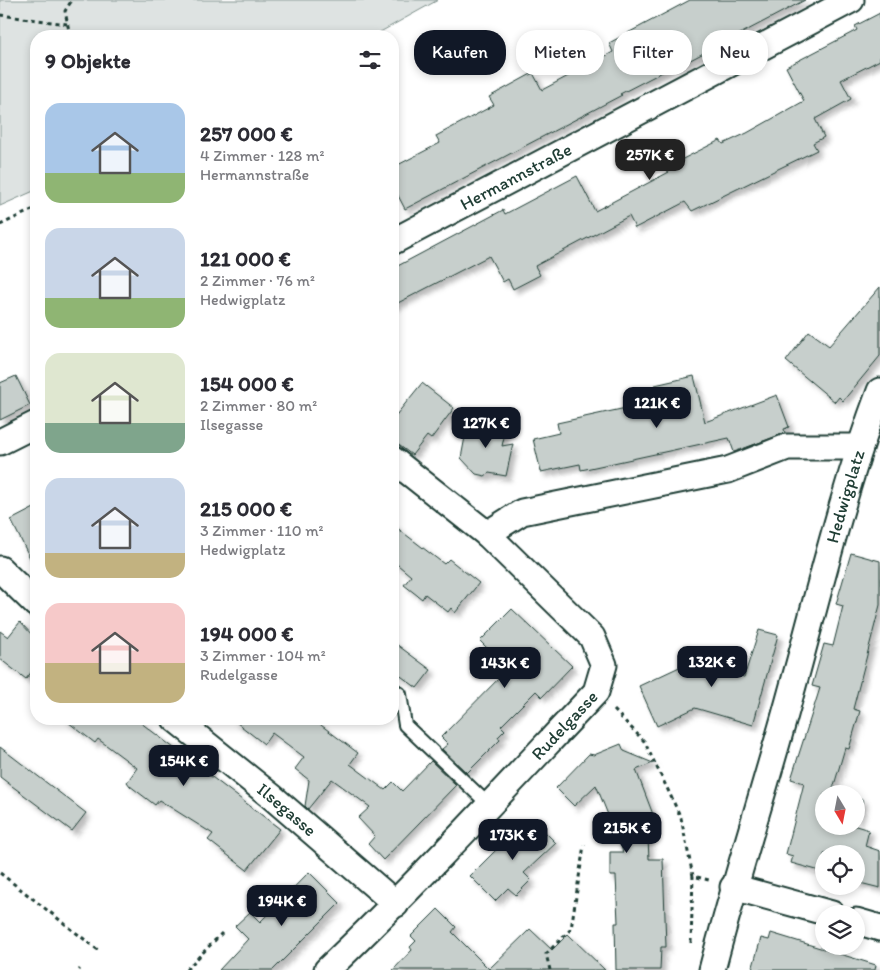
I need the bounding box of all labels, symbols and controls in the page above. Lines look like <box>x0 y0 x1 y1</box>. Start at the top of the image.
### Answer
chip: Kaufen <box>414 30 506 75</box>
chip: Mieten <box>516 30 604 75</box>
chip: Filter <box>614 30 692 75</box>
chip: Neu <box>702 30 768 75</box>
icon: filters <box>356 46 384 74</box>
text: 9 Objekte <box>45 48 131 73</box>
text: 257 000 € <box>200 121 293 146</box>
icon: home <box>85 123 145 183</box>
street label: Hermannstraße <box>456 138 575 215</box>
pin: 257K € <box>609 138 691 181</box>
text: 257K € <box>626 145 674 164</box>
text: 4 Zimmer · 128 m² <box>200 146 324 165</box>
text: Hermannstraße <box>200 165 309 184</box>
text: 121 000 € <box>200 246 291 271</box>
icon: home <box>85 248 145 308</box>
text: 2 Zimmer · 76 m² <box>200 271 315 290</box>
text: Hedwigplatz <box>200 290 285 309</box>
text: 154 000 € <box>200 371 294 396</box>
icon: home <box>85 373 145 433</box>
pin: 121K € <box>616 386 698 429</box>
text: 121K € <box>634 393 680 412</box>
text: 2 Zimmer · 80 m² <box>200 396 317 415</box>
pin: 127K € <box>445 406 527 449</box>
text: 127K € <box>463 413 509 432</box>
text: Ilsegasse <box>200 415 263 434</box>
street label: Hedwigplatz <box>821 446 870 546</box>
text: 215 000 € <box>200 496 292 521</box>
icon: home <box>85 498 145 558</box>
text: 3 Zimmer · 110 m² <box>200 521 324 540</box>
text: Hedwigplatz <box>200 540 285 559</box>
text: 194 000 € <box>200 621 294 646</box>
icon: home <box>85 623 145 683</box>
text: 3 Zimmer · 104 m² <box>200 646 326 665</box>
pin: 143K € <box>464 646 546 689</box>
pin: 132K € <box>671 646 753 688</box>
text: 132K € <box>688 652 736 671</box>
text: 143K € <box>481 653 529 672</box>
text: Rudelgasse <box>200 665 278 684</box>
street label: Rudelgasse <box>527 686 603 765</box>
pin: 154K € <box>143 744 225 787</box>
text: 154K € <box>160 751 208 770</box>
street label: Ilsegasse <box>253 778 321 841</box>
north arrow <box>815 785 865 835</box>
map controls <box>815 785 865 955</box>
pin: 215K € <box>586 812 668 854</box>
pin: 173K € <box>472 818 554 861</box>
text: 215K € <box>603 818 651 837</box>
text: 173K € <box>489 825 537 844</box>
button: locate <box>815 845 865 895</box>
pin: 194K € <box>241 884 323 927</box>
text: 194K € <box>258 891 306 910</box>
button: layers <box>815 905 865 955</box>

